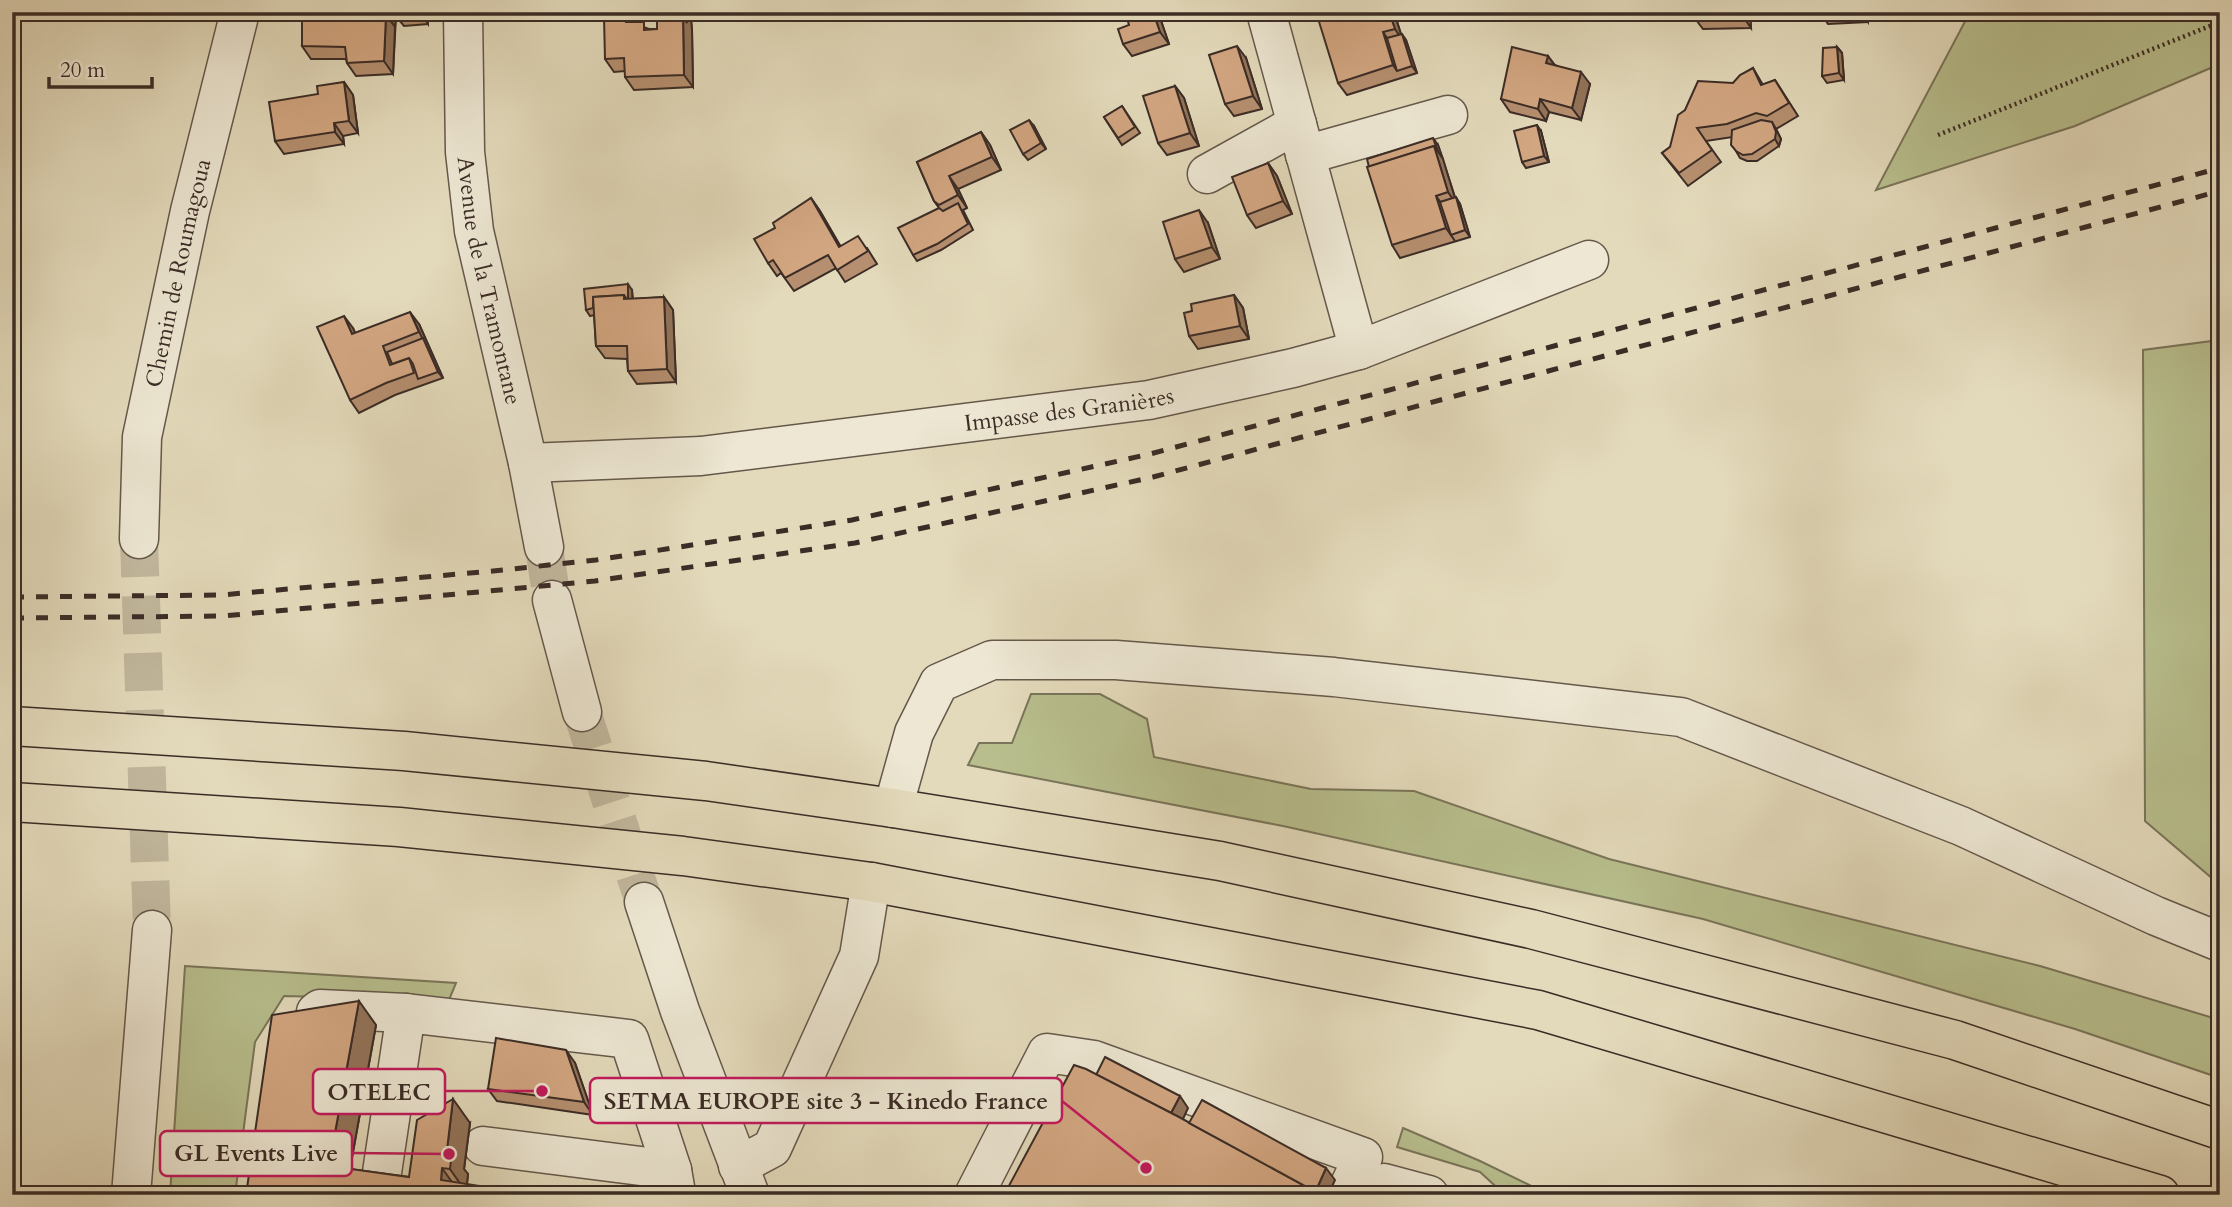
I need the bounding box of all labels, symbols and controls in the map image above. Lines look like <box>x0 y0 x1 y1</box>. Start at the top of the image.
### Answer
scale bar <box>49 46 152 90</box>
text: 20 m <box>60 56 105 85</box>
street label: Chemin de Roumagoua <box>138 155 219 390</box>
street label: Avenue de la Tramontane <box>450 155 529 408</box>
street label: Impasse des Granières <box>962 380 1177 439</box>
callout: OTELEC <box>313 1069 445 1114</box>
text: OTELEC <box>327 1076 431 1109</box>
callout: SETMA EUROPE site 3 - Kinedo France <box>590 1078 1062 1123</box>
text: SETMA EUROPE site 3 - Kinedo France <box>604 1085 1048 1118</box>
callout: GL Events Live <box>160 1131 352 1176</box>
text: GL Events Live <box>174 1137 338 1170</box>

